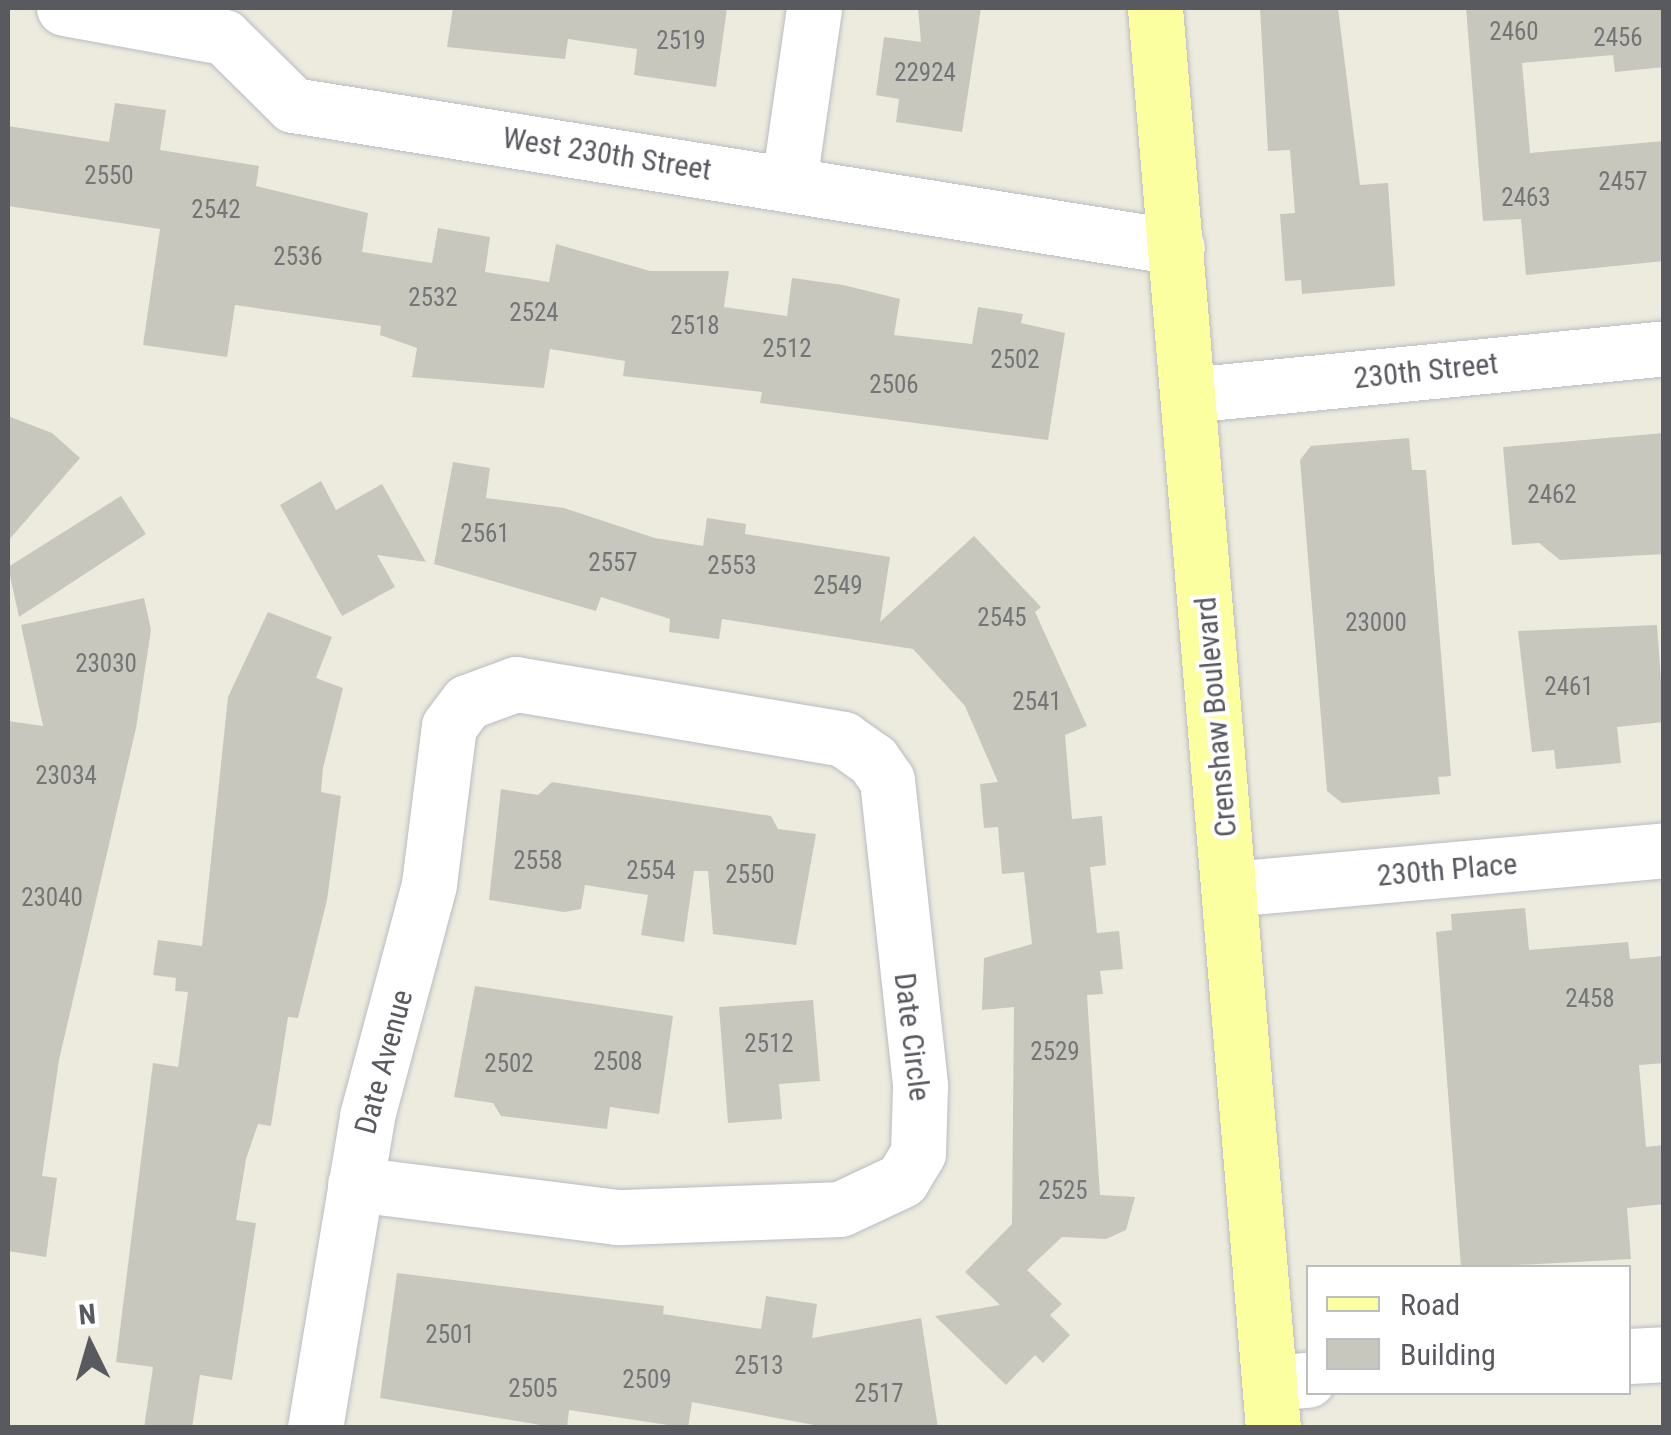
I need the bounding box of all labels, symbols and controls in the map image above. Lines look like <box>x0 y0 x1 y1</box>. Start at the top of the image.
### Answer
house number: 2460 <box>1489 17 1539 47</box>
house number: 2456 <box>1593 23 1643 53</box>
house number: 2519 <box>656 26 706 56</box>
house number: 22924 <box>894 58 956 88</box>
street label: West 230th Street <box>500 120 714 188</box>
house number: 2550 <box>84 161 134 191</box>
house number: 2457 <box>1598 167 1648 197</box>
house number: 2463 <box>1501 183 1551 213</box>
house number: 2542 <box>191 195 241 225</box>
house number: 2536 <box>273 242 323 272</box>
house number: 2532 <box>408 283 458 313</box>
house number: 2524 <box>509 298 559 328</box>
house number: 2518 <box>670 311 720 341</box>
house number: 2512 <box>762 334 812 364</box>
house number: 2502 <box>990 345 1040 375</box>
street label: 230th Street <box>1352 346 1500 396</box>
house number: 2506 <box>869 370 919 400</box>
house number: 2462 <box>1527 480 1577 510</box>
house number: 2561 <box>460 519 510 549</box>
house number: 2557 <box>588 548 638 578</box>
house number: 2553 <box>707 551 757 581</box>
house number: 2549 <box>813 571 863 601</box>
street label: Crenshaw Boulevard <box>1188 595 1244 839</box>
house number: 2545 <box>977 603 1027 633</box>
house number: 23000 <box>1345 608 1407 638</box>
house number: 23030 <box>75 649 137 679</box>
house number: 2461 <box>1544 672 1594 702</box>
house number: 2541 <box>1012 687 1062 717</box>
house number: 23034 <box>35 761 97 791</box>
house number: 2558 <box>513 846 563 876</box>
street label: 230th Place <box>1375 846 1519 894</box>
house number: 2554 <box>626 856 676 886</box>
house number: 2550 <box>725 860 775 890</box>
house number: 23040 <box>21 883 83 913</box>
street label: Date Circle <box>886 971 938 1103</box>
house number: 2458 <box>1565 984 1615 1014</box>
street label: Date Avenue <box>348 986 420 1138</box>
house number: 2512 <box>744 1029 794 1059</box>
house number: 2529 <box>1030 1037 1080 1067</box>
house number: 2508 <box>593 1047 643 1077</box>
house number: 2502 <box>484 1049 534 1079</box>
house number: 2525 <box>1038 1176 1088 1206</box>
legend <box>1306 1265 1631 1395</box>
text: Road <box>1400 1287 1460 1322</box>
north arrow <box>40 1295 140 1395</box>
text: N <box>77 1297 97 1332</box>
house number: 2501 <box>425 1320 475 1350</box>
text: Building <box>1400 1337 1496 1372</box>
house number: 2513 <box>734 1351 784 1381</box>
house number: 2509 <box>622 1365 672 1395</box>
house number: 2505 <box>508 1374 558 1404</box>
house number: 2517 <box>854 1379 904 1409</box>

